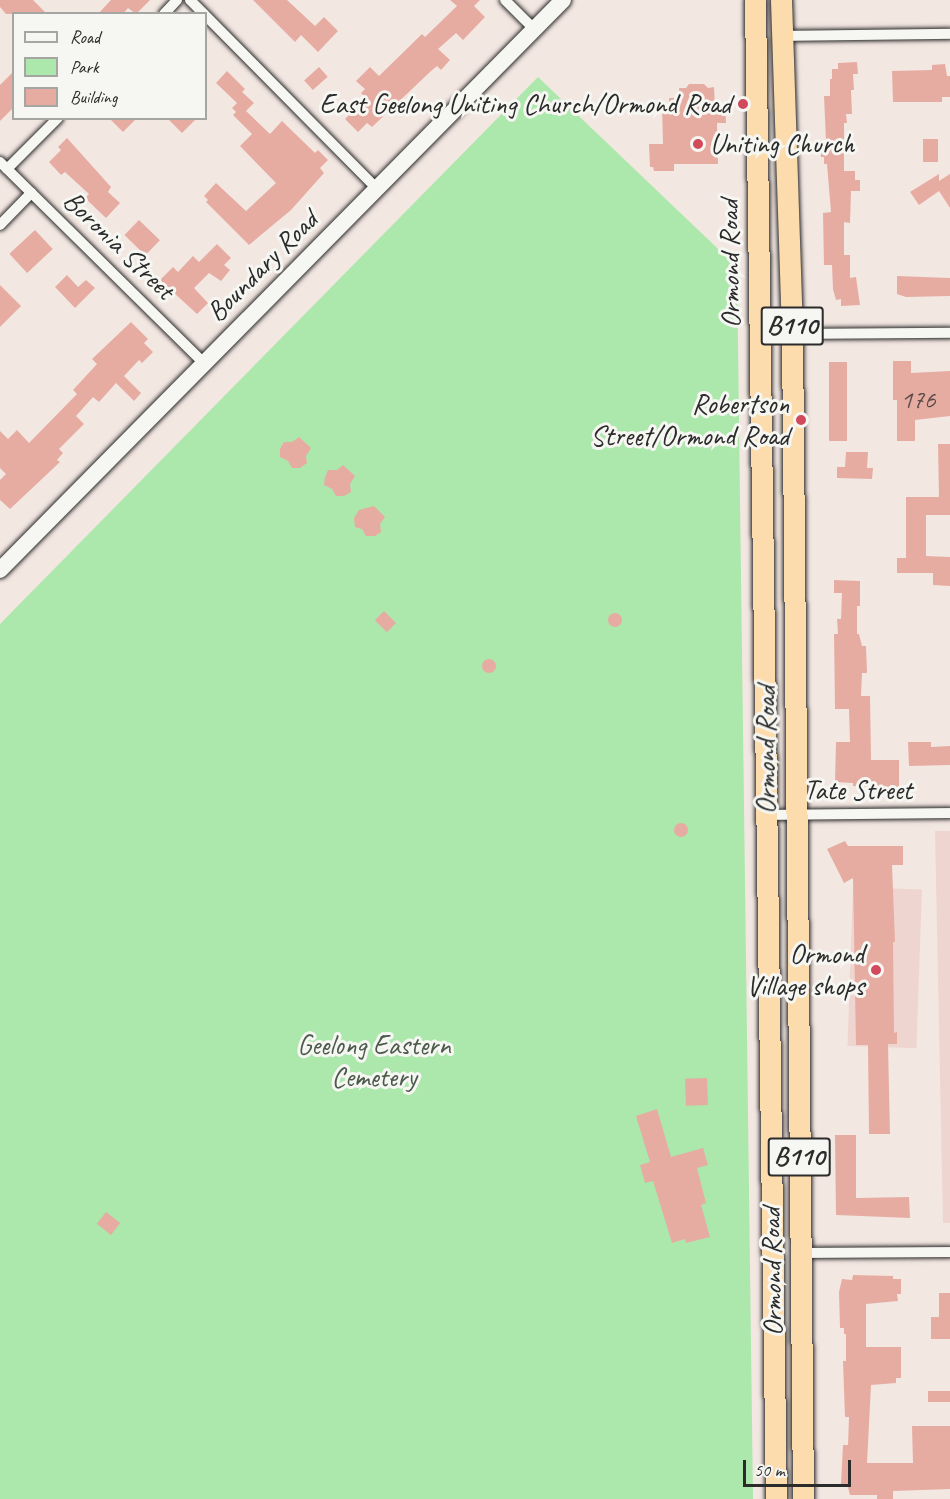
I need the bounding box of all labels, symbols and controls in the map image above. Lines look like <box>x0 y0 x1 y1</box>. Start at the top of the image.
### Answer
legend <box>12 12 207 120</box>
text: Road <box>70 26 100 48</box>
text: Park <box>70 56 99 78</box>
text: Building <box>70 86 117 108</box>
place label: East Geelong Uniting Church/Ormond Road <box>320 87 731 121</box>
marker: East Geelong Uniting Church/Ormond Road <box>736 97 750 111</box>
place label: Uniting Church <box>710 127 855 161</box>
marker: Uniting Church <box>691 137 705 151</box>
street label: Boronia Street <box>56 184 182 306</box>
street label: Ormond Road <box>712 200 748 328</box>
street label: Boundary Road <box>200 204 324 328</box>
road number: B110 <box>760 302 824 350</box>
house number: 176 <box>900 384 936 416</box>
place label: Robertson Street/Ormond Road <box>591 387 789 453</box>
marker: Robertson Street/Ormond Road <box>794 413 808 427</box>
street label: Ormond Road <box>749 686 783 814</box>
street label: Tate Street <box>804 773 912 807</box>
place label: Ormond Village shops <box>746 937 864 1003</box>
marker: Ormond Village shops <box>869 963 883 977</box>
park label: Geelong Eastern Cemetery <box>297 1028 451 1094</box>
road number: B110 <box>768 1133 830 1181</box>
street label: Ormond Road <box>754 1208 790 1336</box>
scale bar <box>746 1448 854 1486</box>
text: 50 m <box>754 1459 785 1481</box>

